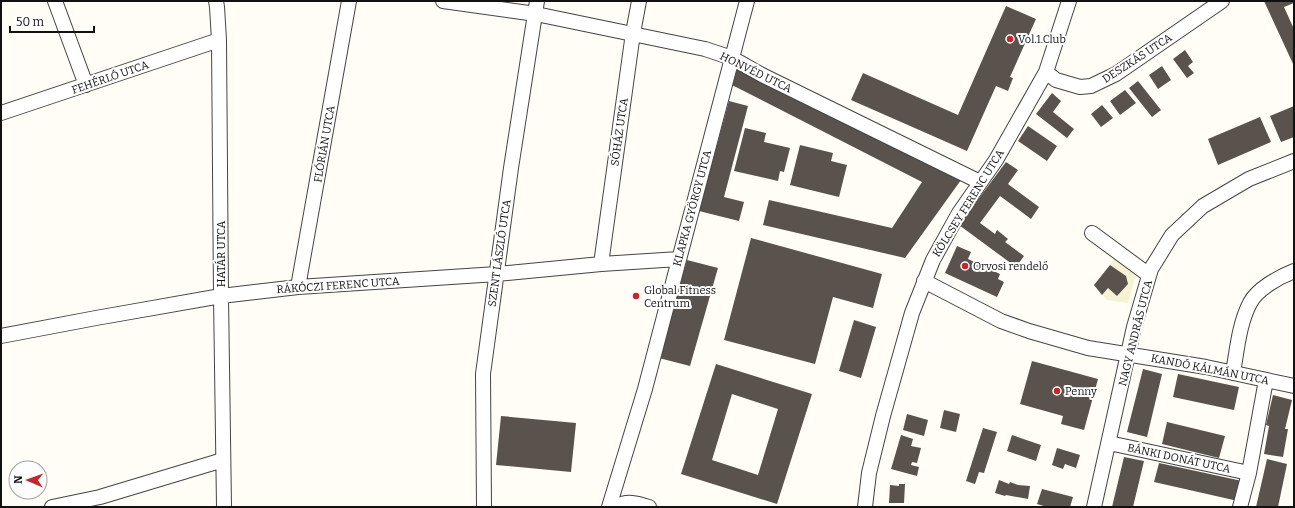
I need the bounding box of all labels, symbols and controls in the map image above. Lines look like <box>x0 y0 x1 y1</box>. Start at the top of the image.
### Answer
scale bar <box>10 8 94 34</box>
text: 50 m <box>16 15 45 29</box>
street label: DESZKÁS UTCA <box>1099 30 1175 86</box>
place label: Vol.1.Club <box>1018 33 1066 46</box>
marker: Vol.1.Club <box>1005 34 1015 44</box>
street label: HONVÉD UTCA <box>718 49 795 96</box>
street label: FEHÉRLÓ UTCA <box>70 57 150 97</box>
street label: SÓHÁZ UTCA <box>607 97 631 167</box>
street label: FLÓRIÁN UTCA <box>310 104 338 183</box>
street label: KÖLCSEY FERENC UTCA <box>930 147 1007 259</box>
street label: KLAPKA GYÖRGY UTCA <box>671 148 714 268</box>
street label: SZENT LÁSZLÓ UTCA <box>485 198 513 308</box>
street label: HATÁR UTCA <box>214 221 228 287</box>
place label: Orvosi rendelő <box>973 260 1048 273</box>
marker: Orvosi rendelő <box>960 261 970 271</box>
street label: RÁKÓCZI FERENC UTCA <box>276 274 400 296</box>
street label: NAGY ANDRÁS UTCA <box>1115 278 1155 388</box>
place label: Global Fitness Centrum <box>644 284 716 310</box>
marker: Global Fitness Centrum <box>631 291 641 301</box>
street label: KANDÓ KÁLMÁN UTCA <box>1150 351 1270 387</box>
place label: Penny <box>1065 385 1097 398</box>
marker: Penny <box>1052 386 1062 396</box>
street label: BÁNKI DONÁT UTCA <box>1126 440 1232 476</box>
north arrow <box>8 460 48 500</box>
text: N <box>12 475 25 484</box>

